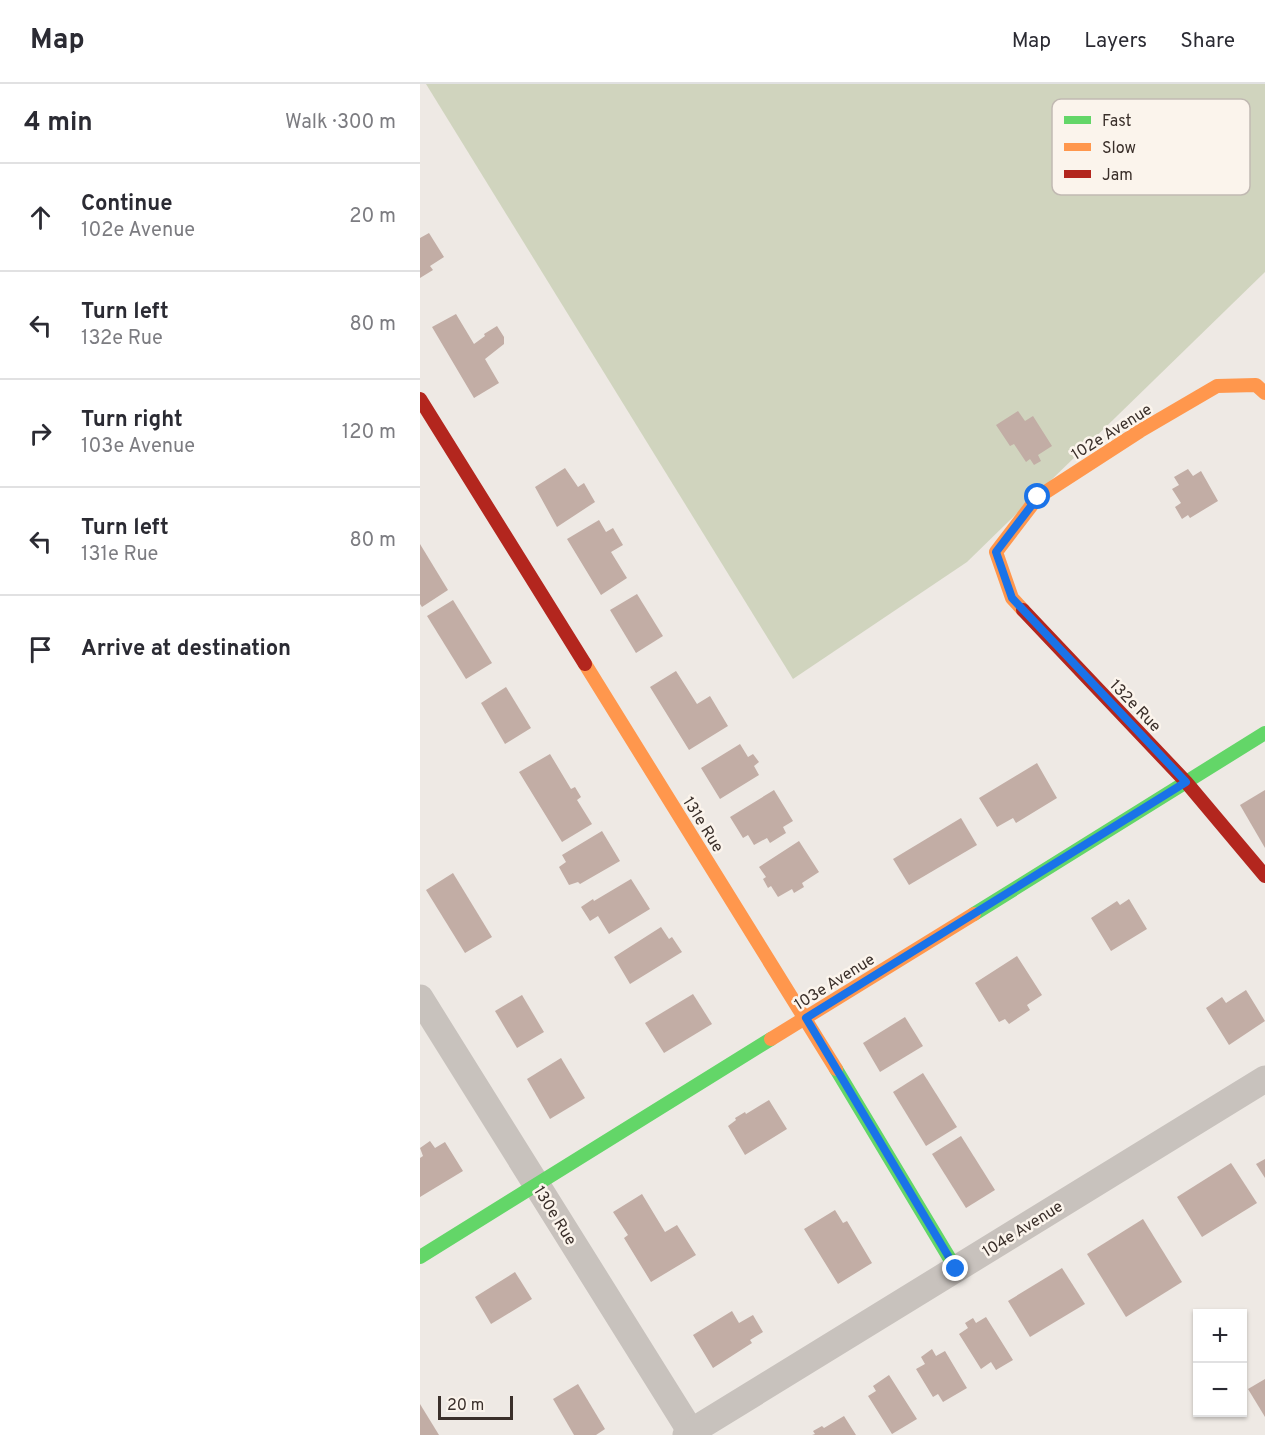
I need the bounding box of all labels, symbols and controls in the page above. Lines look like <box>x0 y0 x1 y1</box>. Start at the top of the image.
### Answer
text: Map <box>30 23 85 59</box>
text: Map <box>1012 28 1051 55</box>
text: Layers <box>1084 28 1147 55</box>
text: Share <box>1180 28 1235 55</box>
legend <box>1052 99 1250 195</box>
text: 4 min <box>24 107 93 140</box>
text: Walk · 300 m <box>285 110 396 136</box>
text: Fast <box>1102 112 1132 132</box>
text: Slow <box>1102 139 1136 159</box>
text: Jam <box>1102 166 1133 186</box>
text: Continue <box>81 191 172 218</box>
icon: ahead <box>24 201 57 234</box>
text: 20 m <box>349 204 396 230</box>
text: 102e Avenue <box>81 218 195 244</box>
text: Turn left <box>81 299 169 326</box>
icon: left <box>24 309 57 342</box>
text: 80 m <box>350 312 396 338</box>
text: 132e Rue <box>81 326 163 352</box>
street label: 102e Avenue <box>1068 400 1156 465</box>
text: Turn right <box>81 407 183 434</box>
icon: right <box>24 417 57 450</box>
text: 120 m <box>342 420 396 446</box>
text: 103e Avenue <box>81 434 195 460</box>
route start <box>1024 483 1050 509</box>
text: Turn left <box>81 515 169 542</box>
icon: left <box>24 525 57 558</box>
text: 80 m <box>350 528 396 554</box>
text: 131e Rue <box>81 542 158 568</box>
icon: arrive <box>24 633 57 666</box>
text: Arrive at destination <box>81 636 291 663</box>
street label: 132e Rue <box>1105 676 1164 737</box>
street label: 131e Rue <box>677 794 727 857</box>
street label: 103e Avenue <box>791 950 879 1015</box>
street label: 130e Rue <box>528 1183 580 1249</box>
street label: 104e Avenue <box>979 1197 1067 1262</box>
route end <box>942 1255 968 1281</box>
map controls <box>1193 1309 1247 1417</box>
button: + <box>1193 1309 1247 1363</box>
button: − <box>1193 1363 1247 1417</box>
scale bar <box>438 1393 513 1420</box>
text: 20 m <box>447 1396 484 1416</box>

